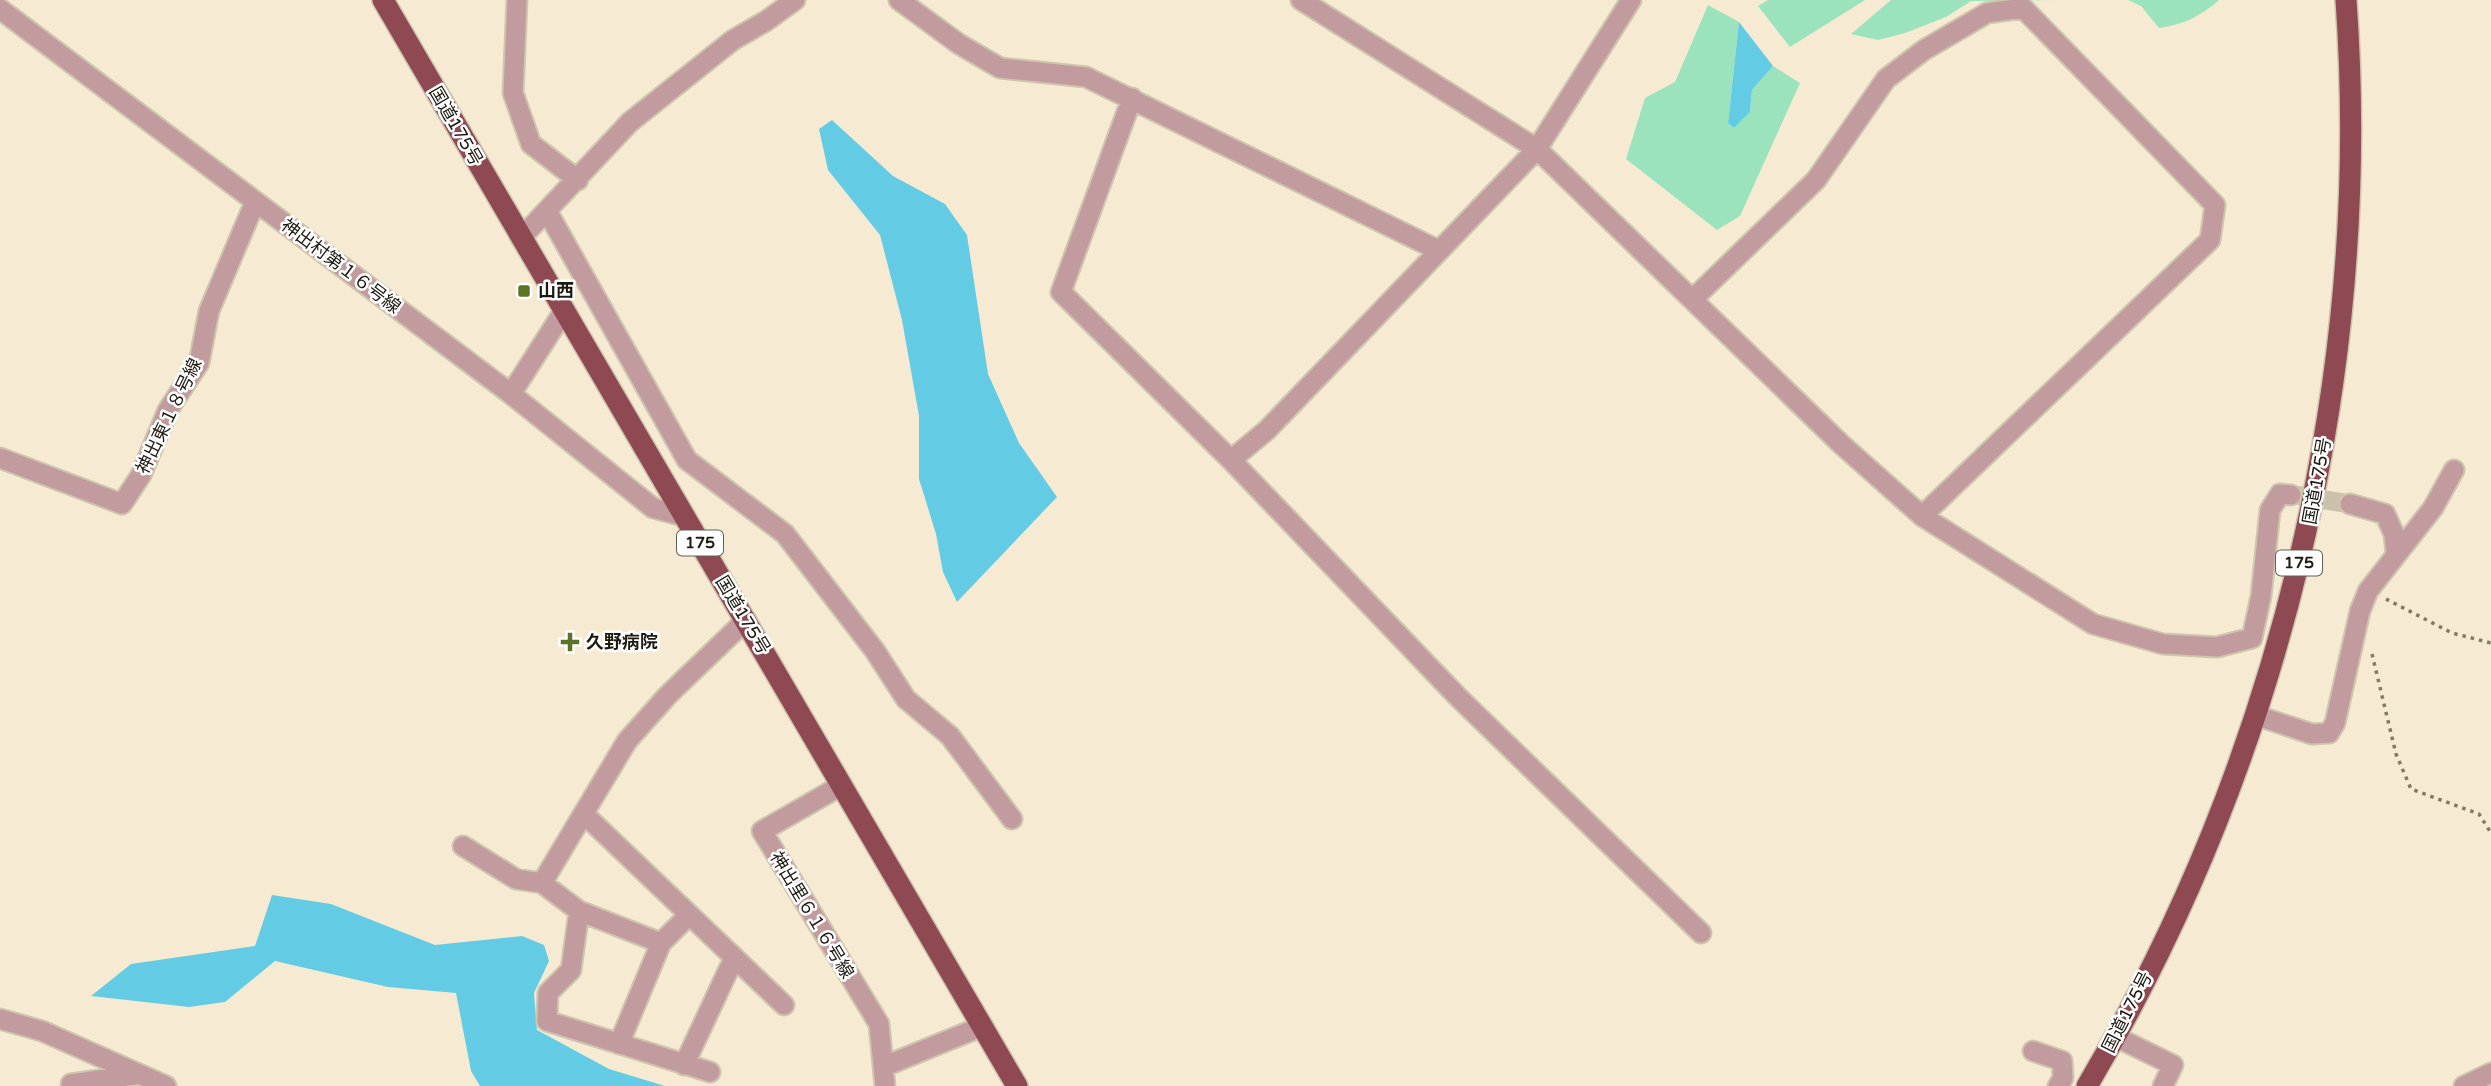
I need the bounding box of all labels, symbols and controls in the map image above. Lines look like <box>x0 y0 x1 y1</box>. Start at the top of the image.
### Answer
street label: 国道175号 <box>424 82 488 170</box>
street label: 神出村第１６号線 <box>277 214 405 318</box>
place label: 山西 <box>538 280 574 302</box>
marker: 山西 <box>516 283 532 299</box>
street label: 神出東１８号線 <box>131 355 207 477</box>
street label: 国道175号 <box>2299 436 2335 526</box>
road number: 175 <box>677 530 723 556</box>
road number: 175 <box>2276 550 2322 576</box>
street label: 国道175号 <box>711 572 775 658</box>
place label: 久野病院 <box>586 631 658 653</box>
marker: 久野病院 <box>560 632 580 652</box>
street label: 神出里６１６号線 <box>765 848 859 982</box>
street label: 国道175号 <box>2097 968 2157 1056</box>

